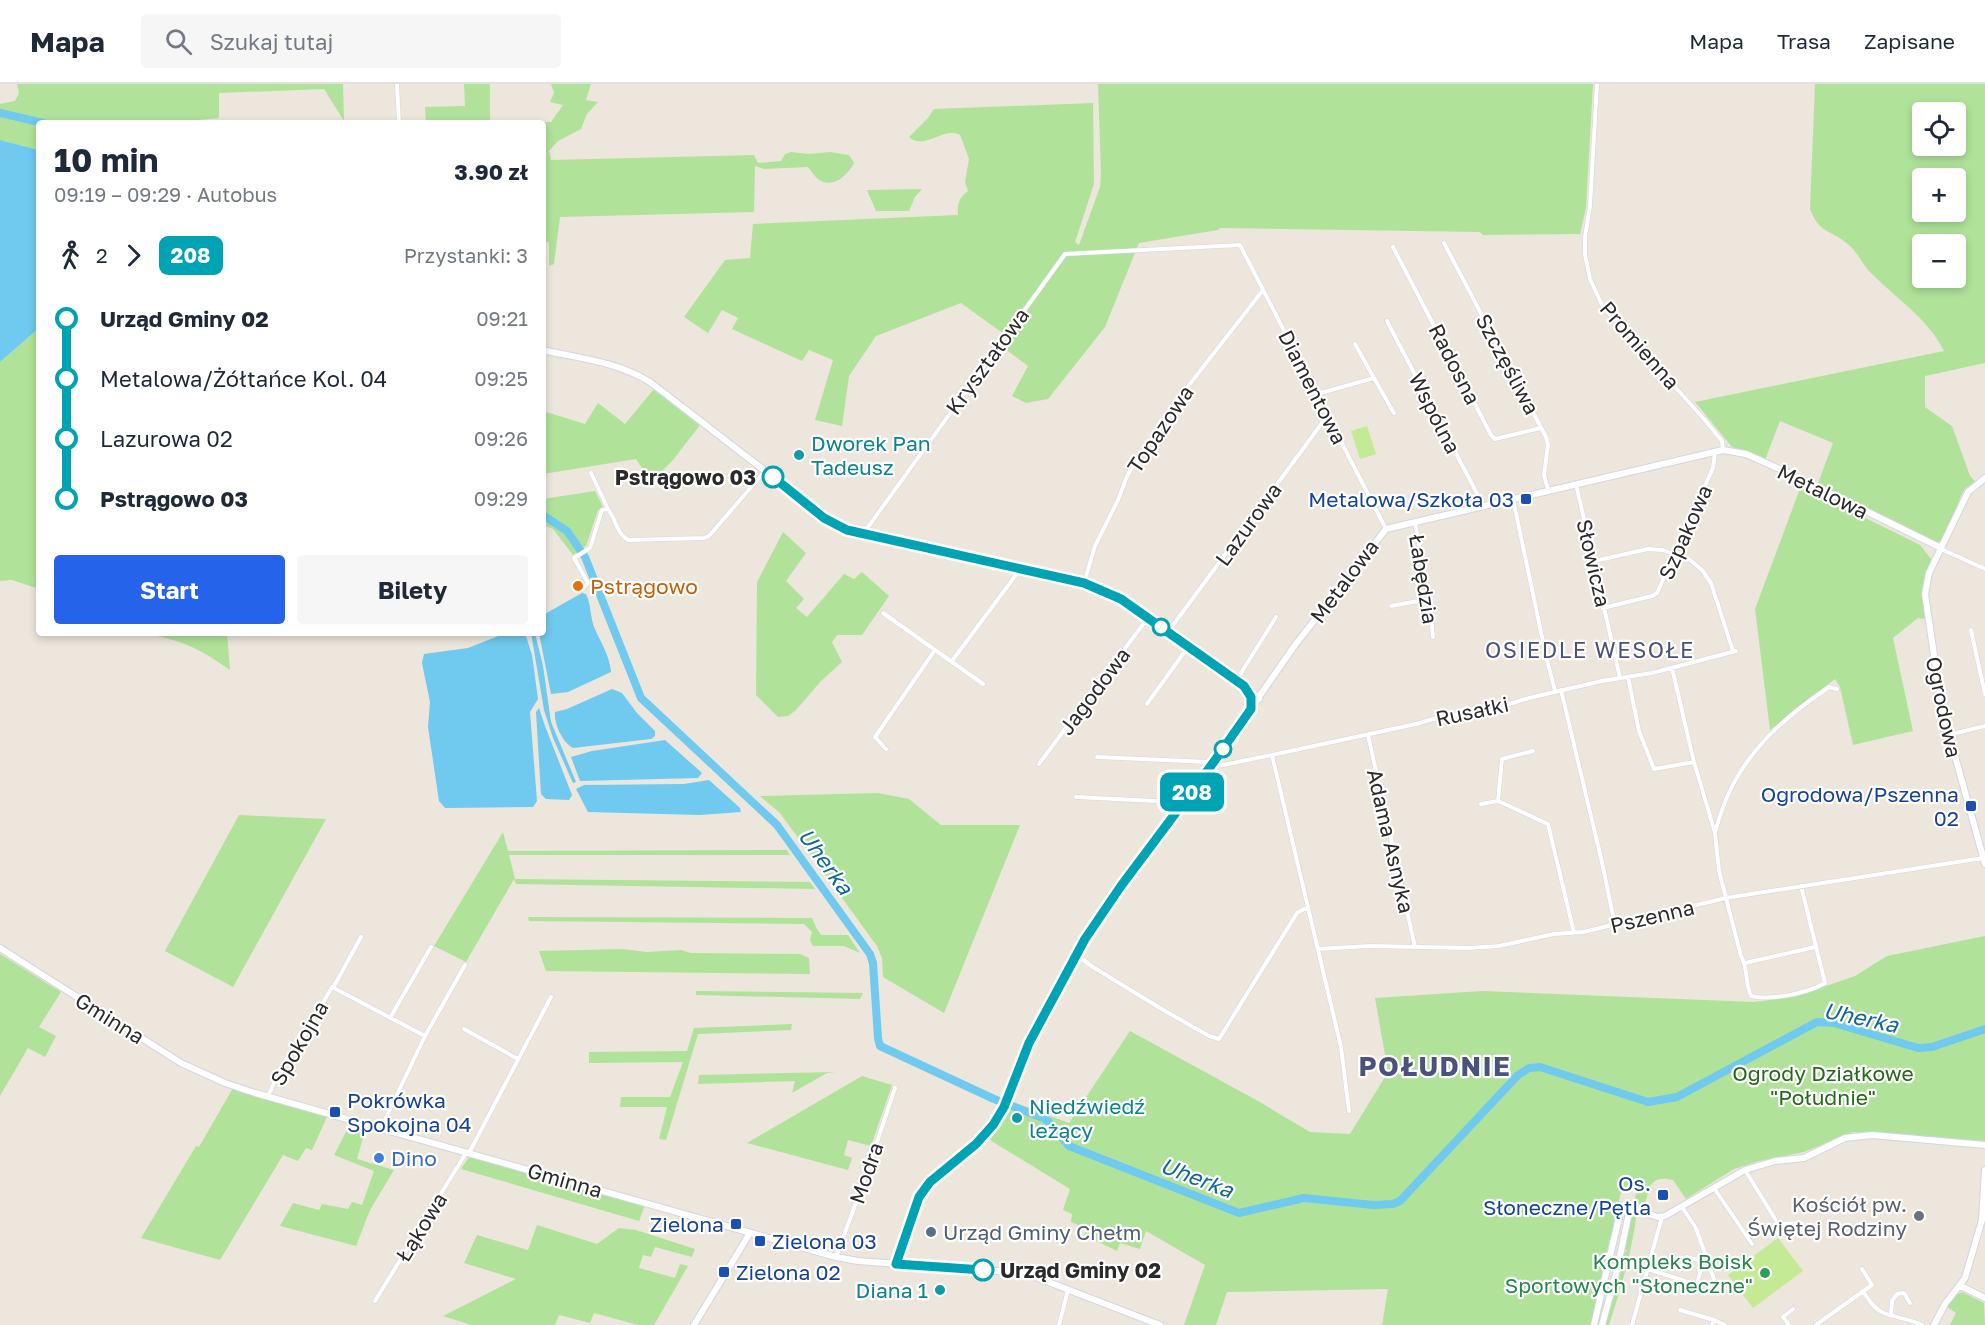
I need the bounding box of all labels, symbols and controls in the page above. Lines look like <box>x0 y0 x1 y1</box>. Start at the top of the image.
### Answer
search box <box>141 14 561 68</box>
text: Mapa <box>30 25 105 58</box>
icon: search <box>162 25 195 58</box>
text: Szukaj tutaj <box>210 28 333 55</box>
text: Mapa <box>1689 28 1744 54</box>
text: Trasa <box>1777 28 1831 54</box>
text: Zapisane <box>1864 28 1955 54</box>
map controls <box>1912 102 1966 288</box>
button: locate <box>1912 102 1966 156</box>
text: 10 min <box>54 140 159 179</box>
text: 3.90 zł <box>454 158 528 185</box>
button: + <box>1912 168 1966 222</box>
text: 09:19 – 09:29 · Autobus <box>54 182 277 206</box>
button: − <box>1912 234 1966 288</box>
icon: walk <box>54 239 87 272</box>
icon: forward <box>117 239 150 272</box>
text: 208 <box>171 242 211 268</box>
text: 2 <box>96 243 108 267</box>
text: Przystanki: 3 <box>404 243 528 267</box>
street label: Promienna <box>1595 296 1685 394</box>
street label: Kryształowa <box>940 303 1034 419</box>
text: Urząd Gminy 02 <box>100 305 269 332</box>
text: 09:21 <box>476 306 528 330</box>
street label: Szczęśliwa <box>1471 309 1545 419</box>
street label: Radosna <box>1424 319 1486 409</box>
street label: Diamentowa <box>1273 325 1353 449</box>
text: Metalowa/Żółtańce Kol. 04 <box>100 365 387 392</box>
text: 09:25 <box>474 366 528 390</box>
street label: Wspólna <box>1404 368 1466 458</box>
street label: Topazowa <box>1121 380 1199 478</box>
text: Lazurowa 02 <box>100 425 233 452</box>
text: 09:26 <box>474 426 528 450</box>
place label: Dworek Pan Tadeusz <box>811 430 931 480</box>
marker: Dworek Pan Tadeusz <box>792 448 806 462</box>
street label: Metalowa <box>1773 458 1873 524</box>
place label: Pstrągowo 03 <box>615 464 756 490</box>
marker: Pstrągowo 03 <box>762 466 784 488</box>
street label: Lazurowa <box>1209 477 1287 571</box>
street label: Szpakowa <box>1653 481 1717 583</box>
text: Pstrągowo 03 <box>100 485 248 512</box>
text: 09:29 <box>474 486 528 510</box>
place label: Metalowa/Szkoła 03 <box>1308 486 1514 512</box>
marker: Metalowa/Szkoła 03 <box>1519 492 1533 506</box>
street label: Słowicza <box>1571 517 1617 609</box>
street label: Łabędzia <box>1404 532 1444 626</box>
street label: Metalowa <box>1304 534 1384 628</box>
button: Start <box>54 555 285 624</box>
button: Bilety <box>297 555 528 624</box>
place label: Pstrągowo <box>590 573 698 599</box>
marker: Pstrągowo <box>571 579 585 593</box>
unlabelled marker <box>1152 618 1170 636</box>
district label: OSIEDLE WESOŁE <box>1485 636 1695 663</box>
street label: Jagodowa <box>1053 642 1135 740</box>
street label: Ogrodowa <box>1921 654 1967 760</box>
street label: Rusałki <box>1433 691 1511 731</box>
unlabelled marker <box>1214 740 1232 758</box>
street label: Adama Asnyka <box>1362 766 1420 916</box>
line badge: 208 <box>1158 772 1226 812</box>
text: 208 <box>1172 779 1212 805</box>
place label: Ogrodowa/Pszenna 02 <box>1761 781 1959 831</box>
marker: Ogrodowa/Pszenna 02 <box>1964 799 1978 813</box>
water label: Uherka <box>793 822 860 901</box>
street label: Pszenna <box>1607 894 1697 938</box>
street label: Gminna <box>71 987 149 1049</box>
street label: Spokojna <box>264 996 334 1090</box>
water label: Uherka <box>1821 996 1902 1038</box>
district label: POŁUDNIE <box>1359 1050 1511 1082</box>
park label: Ogrody Działkowe "Południe" <box>1732 1060 1914 1110</box>
place label: Pokrówka Spokojna 04 <box>347 1087 472 1137</box>
place label: Niedźwiedź leżący <box>1029 1093 1145 1143</box>
marker: Pokrówka Spokojna 04 <box>328 1105 342 1119</box>
marker: Niedźwiedź leżący <box>1010 1111 1024 1125</box>
street label: Modra <box>843 1139 889 1207</box>
place label: Dino <box>391 1145 437 1171</box>
marker: Dino <box>372 1151 386 1165</box>
water label: Uherka <box>1157 1151 1239 1204</box>
street label: Gminna <box>525 1157 605 1203</box>
place label: Os. Słoneczne/Pętla <box>1483 1170 1651 1220</box>
street label: Łąkowa <box>390 1188 452 1266</box>
marker: Os. Słoneczne/Pętla <box>1656 1188 1670 1202</box>
place label: Kościół pw. Świętej Rodziny <box>1747 1191 1907 1241</box>
marker: Kościół pw. Świętej Rodziny <box>1912 1209 1926 1223</box>
place label: Zielona <box>650 1211 724 1237</box>
marker: Zielona <box>729 1217 743 1231</box>
place label: Urząd Gminy Chełm <box>943 1219 1141 1245</box>
marker: Urząd Gminy Chełm <box>924 1225 938 1239</box>
place label: Zielona 03 <box>772 1228 877 1254</box>
marker: Zielona 03 <box>753 1234 767 1248</box>
place label: Kompleks Boisk Sportowych "Słoneczne" <box>1505 1248 1753 1298</box>
place label: Urząd Gminy 02 <box>1000 1257 1161 1283</box>
place label: Zielona 02 <box>736 1259 841 1285</box>
marker: Urząd Gminy 02 <box>972 1259 994 1281</box>
marker: Zielona 02 <box>717 1265 731 1279</box>
marker: Kompleks Boisk Sportowych "Słoneczne" <box>1758 1266 1772 1280</box>
place label: Diana 1 <box>856 1277 928 1303</box>
marker: Diana 1 <box>933 1283 947 1297</box>

